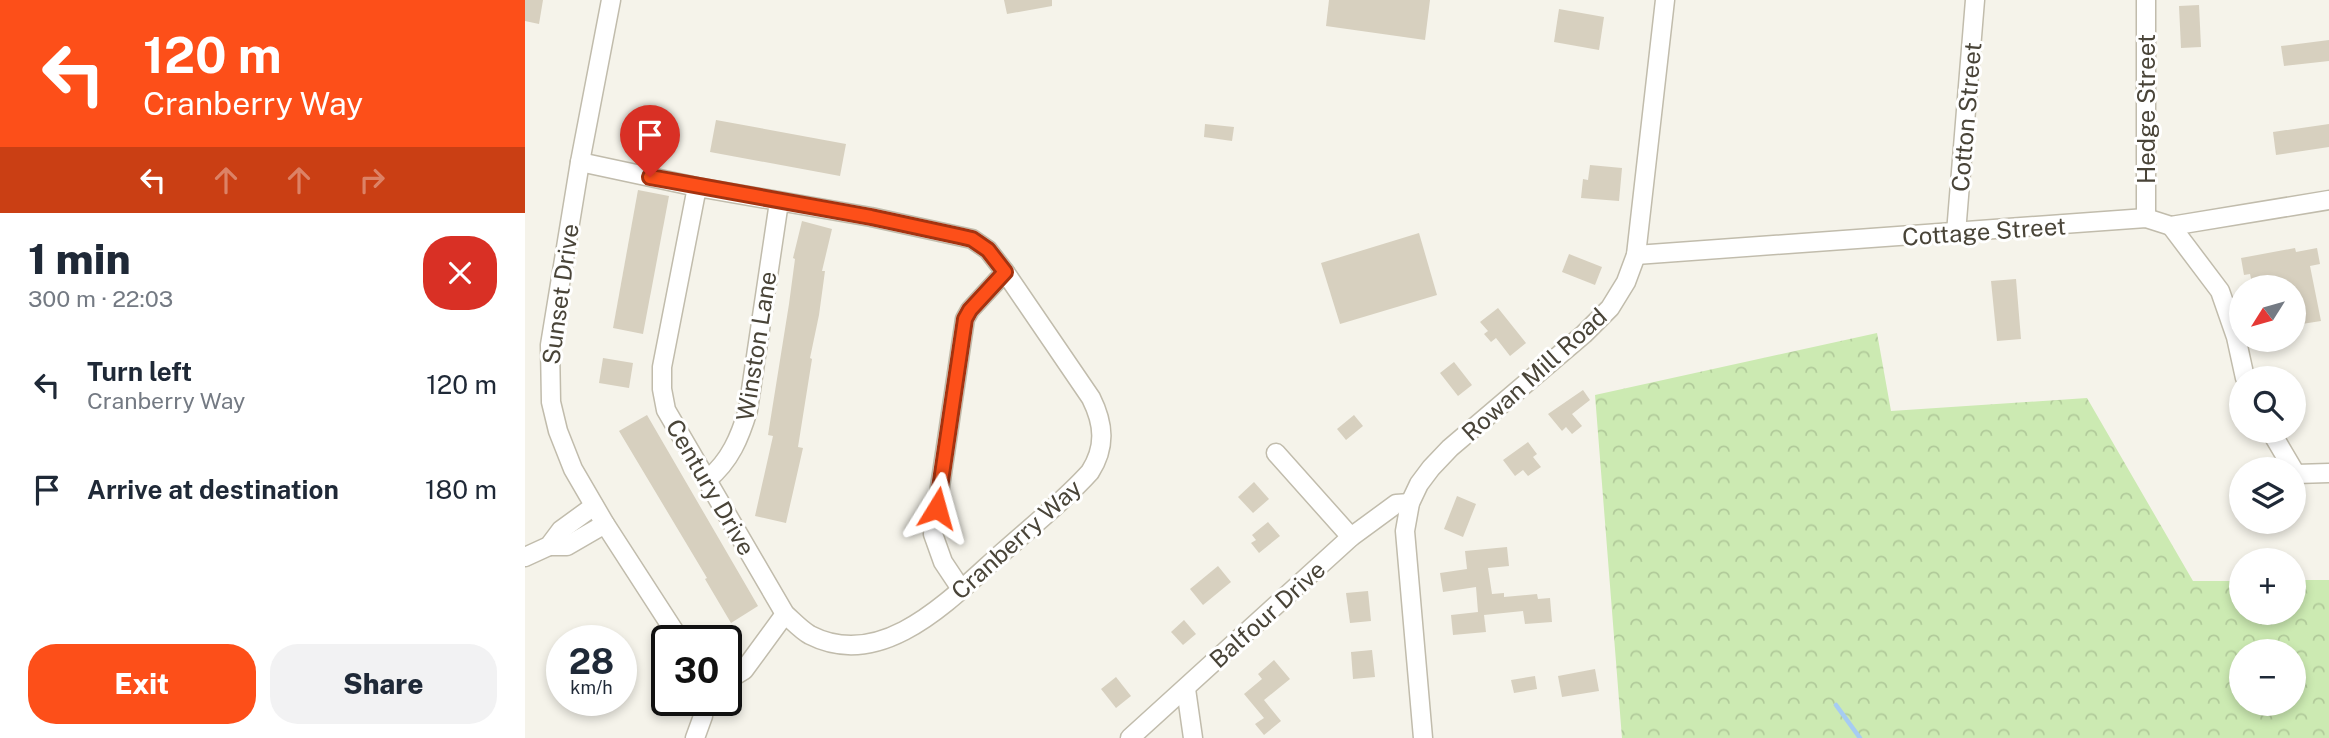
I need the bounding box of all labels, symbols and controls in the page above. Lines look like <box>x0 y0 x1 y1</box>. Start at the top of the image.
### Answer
text: 120 m <box>143 26 282 84</box>
icon: left <box>28 28 119 119</box>
street label: Hedge Street <box>2132 34 2160 184</box>
street label: Cotton Street <box>1946 41 1986 193</box>
text: Cranberry Way <box>143 85 363 122</box>
pin <box>620 105 680 177</box>
icon: arrive <box>631 116 669 154</box>
icon: left <box>134 161 172 199</box>
icon: ahead <box>207 161 245 199</box>
icon: ahead <box>280 161 318 199</box>
icon: right <box>353 161 391 199</box>
street label: Cottage Street <box>1901 211 2067 251</box>
street label: Sunset Drive <box>536 222 584 366</box>
text: 1 min <box>28 234 131 283</box>
button: close <box>423 236 497 310</box>
street label: Winston Lane <box>730 269 782 423</box>
north arrow <box>2229 275 2307 352</box>
map controls <box>2229 275 2306 716</box>
text: 300 m · 22:03 <box>28 285 173 312</box>
street label: Rowan Mill Road <box>1456 302 1612 446</box>
text: Turn left <box>87 356 192 387</box>
icon: left <box>28 366 66 404</box>
button: search <box>2229 366 2306 443</box>
text: 120 m <box>426 369 497 400</box>
text: Cranberry Way <box>87 387 245 414</box>
street label: Century Drive <box>661 414 761 560</box>
button: layers <box>2229 457 2306 534</box>
icon: arrive <box>28 471 66 509</box>
position arrow <box>900 471 974 545</box>
street label: Cranberry Way <box>945 473 1087 605</box>
text: Arrive at destination <box>87 474 339 505</box>
text: 180 m <box>425 474 497 505</box>
button: + <box>2229 548 2306 625</box>
street label: Balfour Drive <box>1203 555 1331 673</box>
speed limit sign: 30 <box>651 625 742 716</box>
button: − <box>2229 639 2306 716</box>
text: 28 <box>569 641 614 682</box>
button: Exit <box>28 644 256 724</box>
button: Share <box>270 644 497 724</box>
text: km/h <box>570 677 613 698</box>

